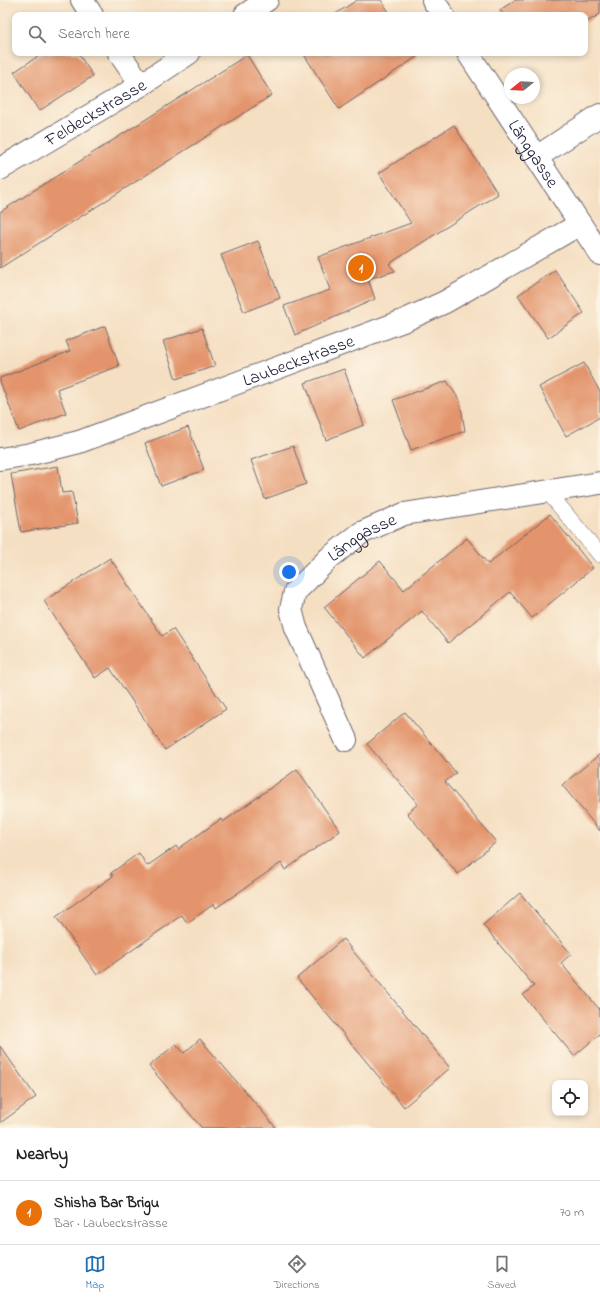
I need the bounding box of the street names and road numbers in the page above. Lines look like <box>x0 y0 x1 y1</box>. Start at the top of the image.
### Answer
street label: Feldeckstrasse <box>40 73 153 155</box>
street label: Länggasse <box>500 115 565 195</box>
street label: Laubeckstrasse <box>240 329 359 395</box>
street label: Länggasse <box>323 508 402 569</box>

